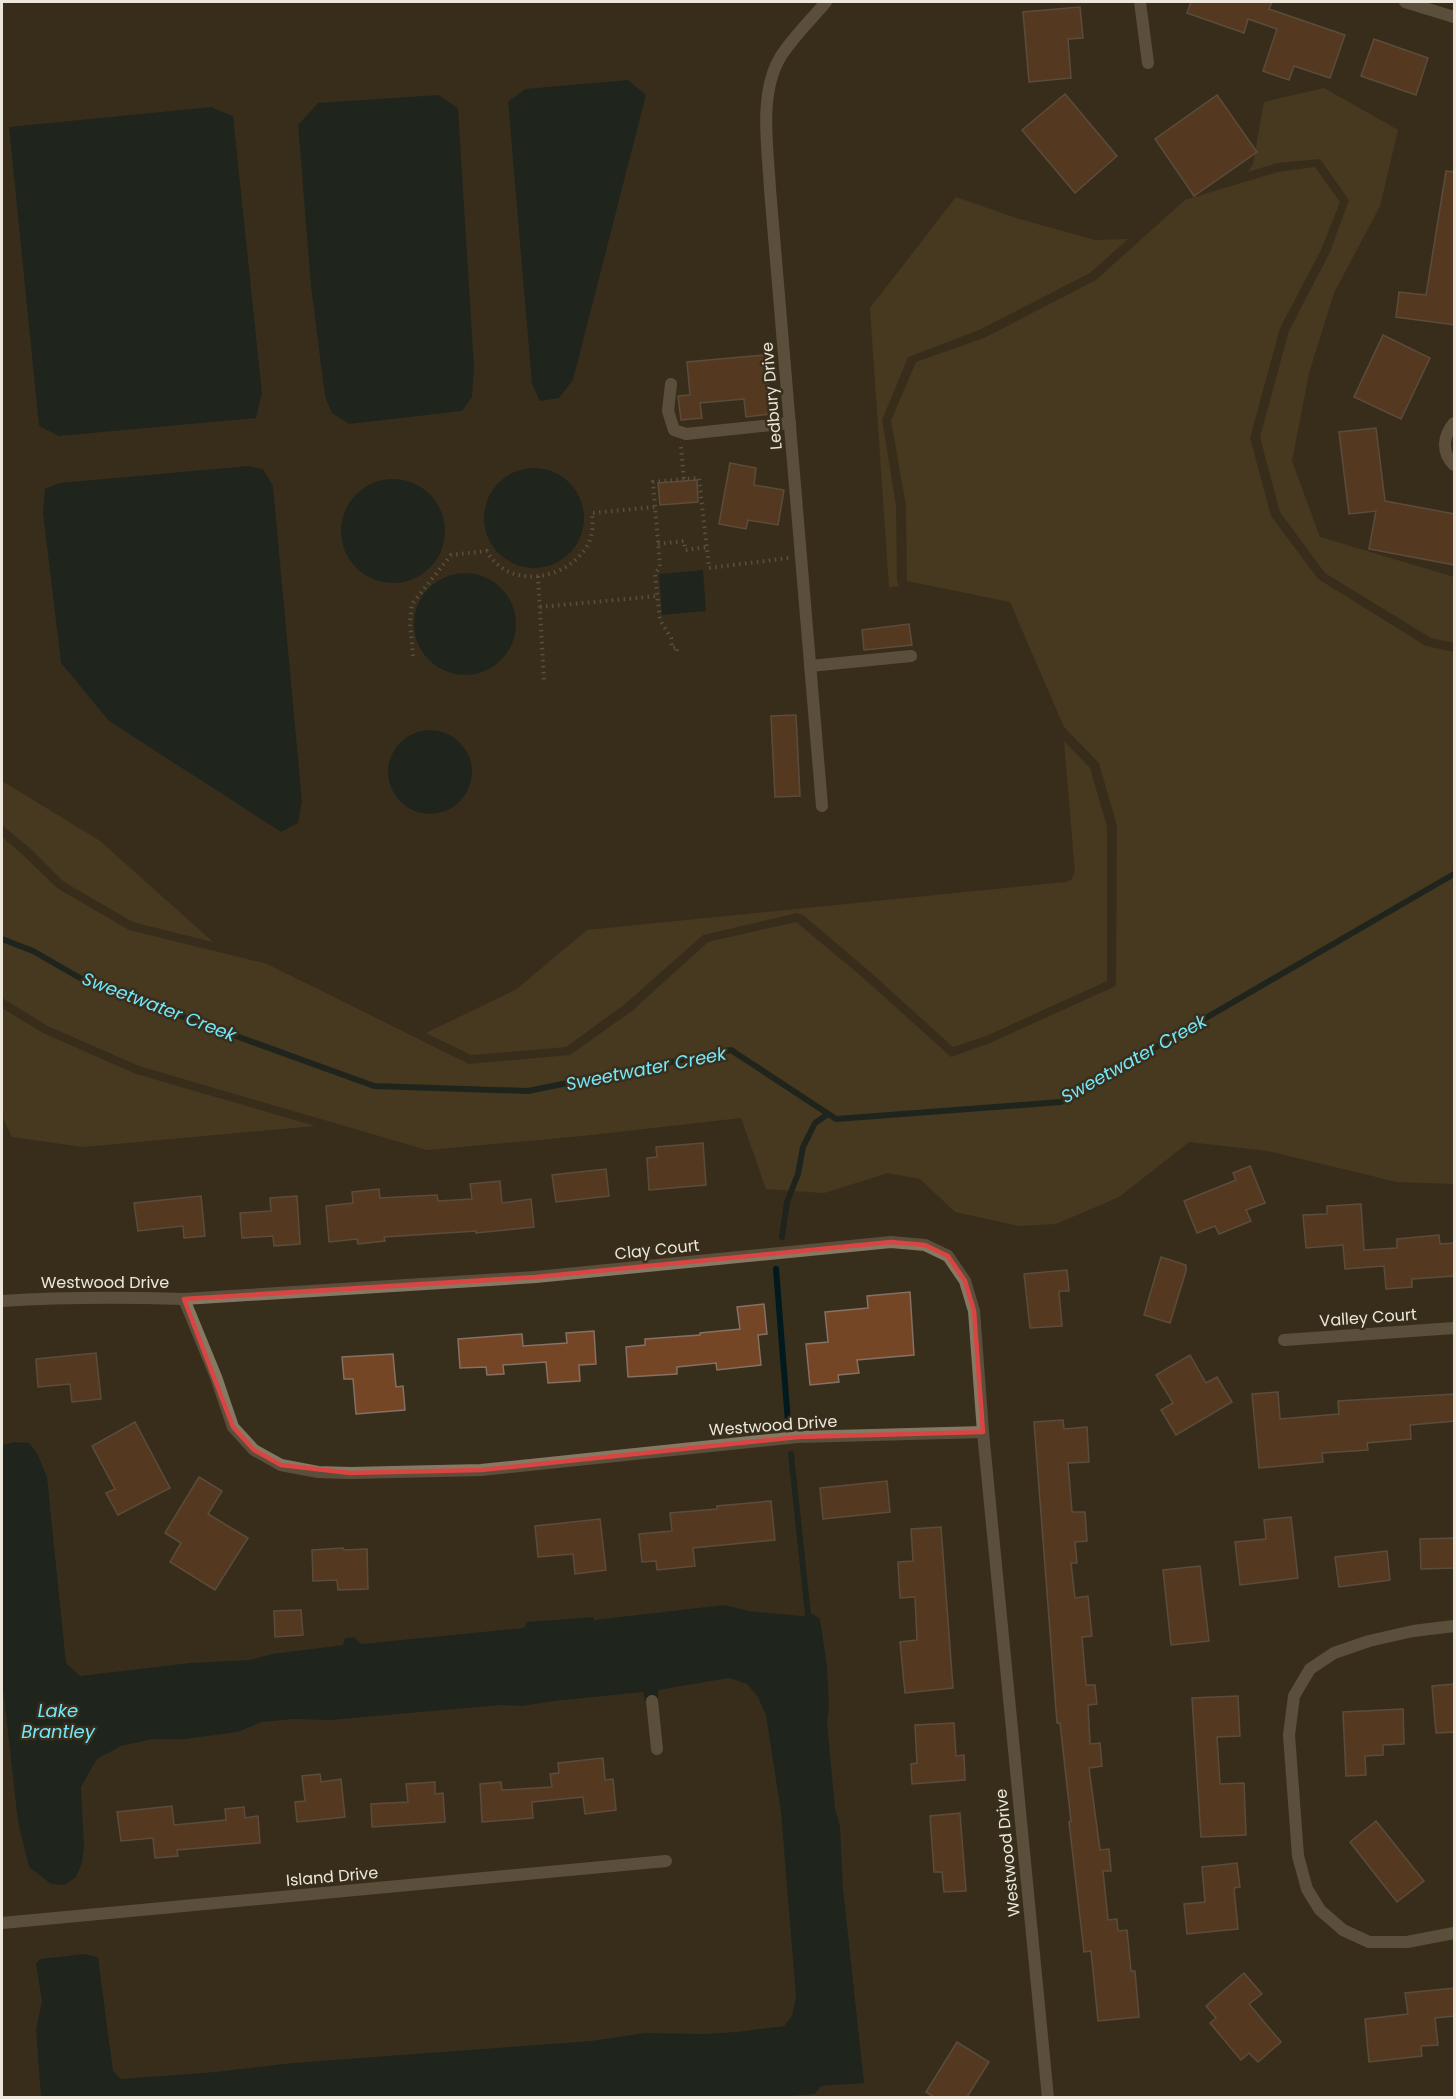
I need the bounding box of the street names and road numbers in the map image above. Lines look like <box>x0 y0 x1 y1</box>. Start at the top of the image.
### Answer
street label: Ledbury Drive <box>755 341 788 451</box>
street label: Clay Court <box>614 1234 701 1265</box>
street label: Westwood Drive <box>41 1271 169 1294</box>
street label: Valley Court <box>1319 1303 1418 1332</box>
street label: Westwood Drive <box>708 1410 838 1441</box>
street label: Westwood Drive <box>989 1788 1026 1918</box>
street label: Island Drive <box>285 1861 379 1892</box>

